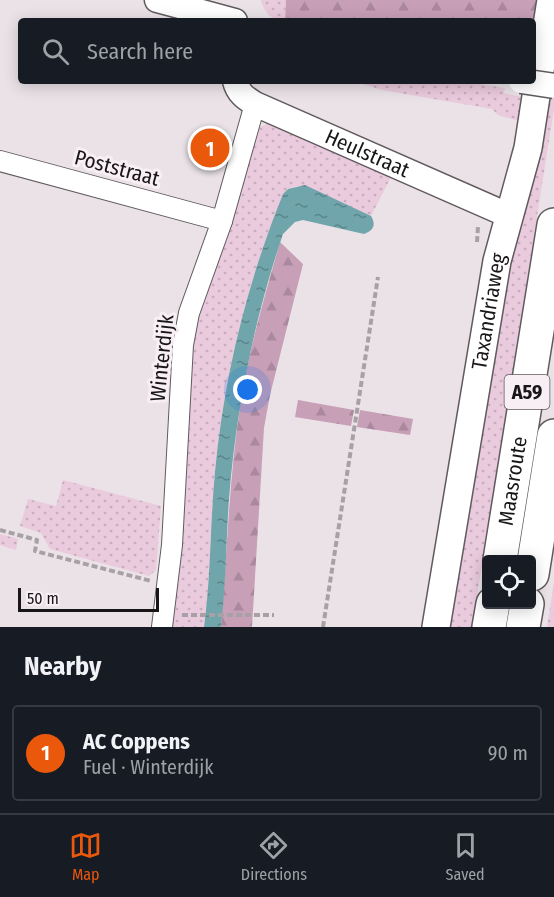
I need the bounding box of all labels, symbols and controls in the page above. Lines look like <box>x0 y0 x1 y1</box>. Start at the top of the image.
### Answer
search box <box>18 18 536 84</box>
icon: search <box>39 35 72 68</box>
text: Search here <box>87 38 193 65</box>
street label: Heulstraat <box>321 123 414 183</box>
pin: 1 <box>190 126 230 170</box>
street label: Poststraat <box>72 144 163 192</box>
street label: Taxandriaweg <box>466 250 512 371</box>
street label: Winterdijk <box>145 313 180 403</box>
your location <box>233 375 262 404</box>
road number: A59 <box>504 375 550 409</box>
street label: Maasroute <box>493 435 533 527</box>
map controls <box>482 555 536 609</box>
button: locate <box>482 555 536 609</box>
scale bar <box>18 585 159 612</box>
text: 50 m <box>27 589 59 608</box>
text: Nearby <box>24 651 101 682</box>
text: AC Coppens <box>83 728 190 755</box>
text: 1 <box>41 741 50 765</box>
text: 90 m <box>488 741 528 765</box>
text: Fuel · Winterdijk <box>83 755 214 779</box>
tab: Map <box>69 829 102 884</box>
tab: Directions <box>241 829 307 884</box>
tab: Saved <box>446 829 485 884</box>

